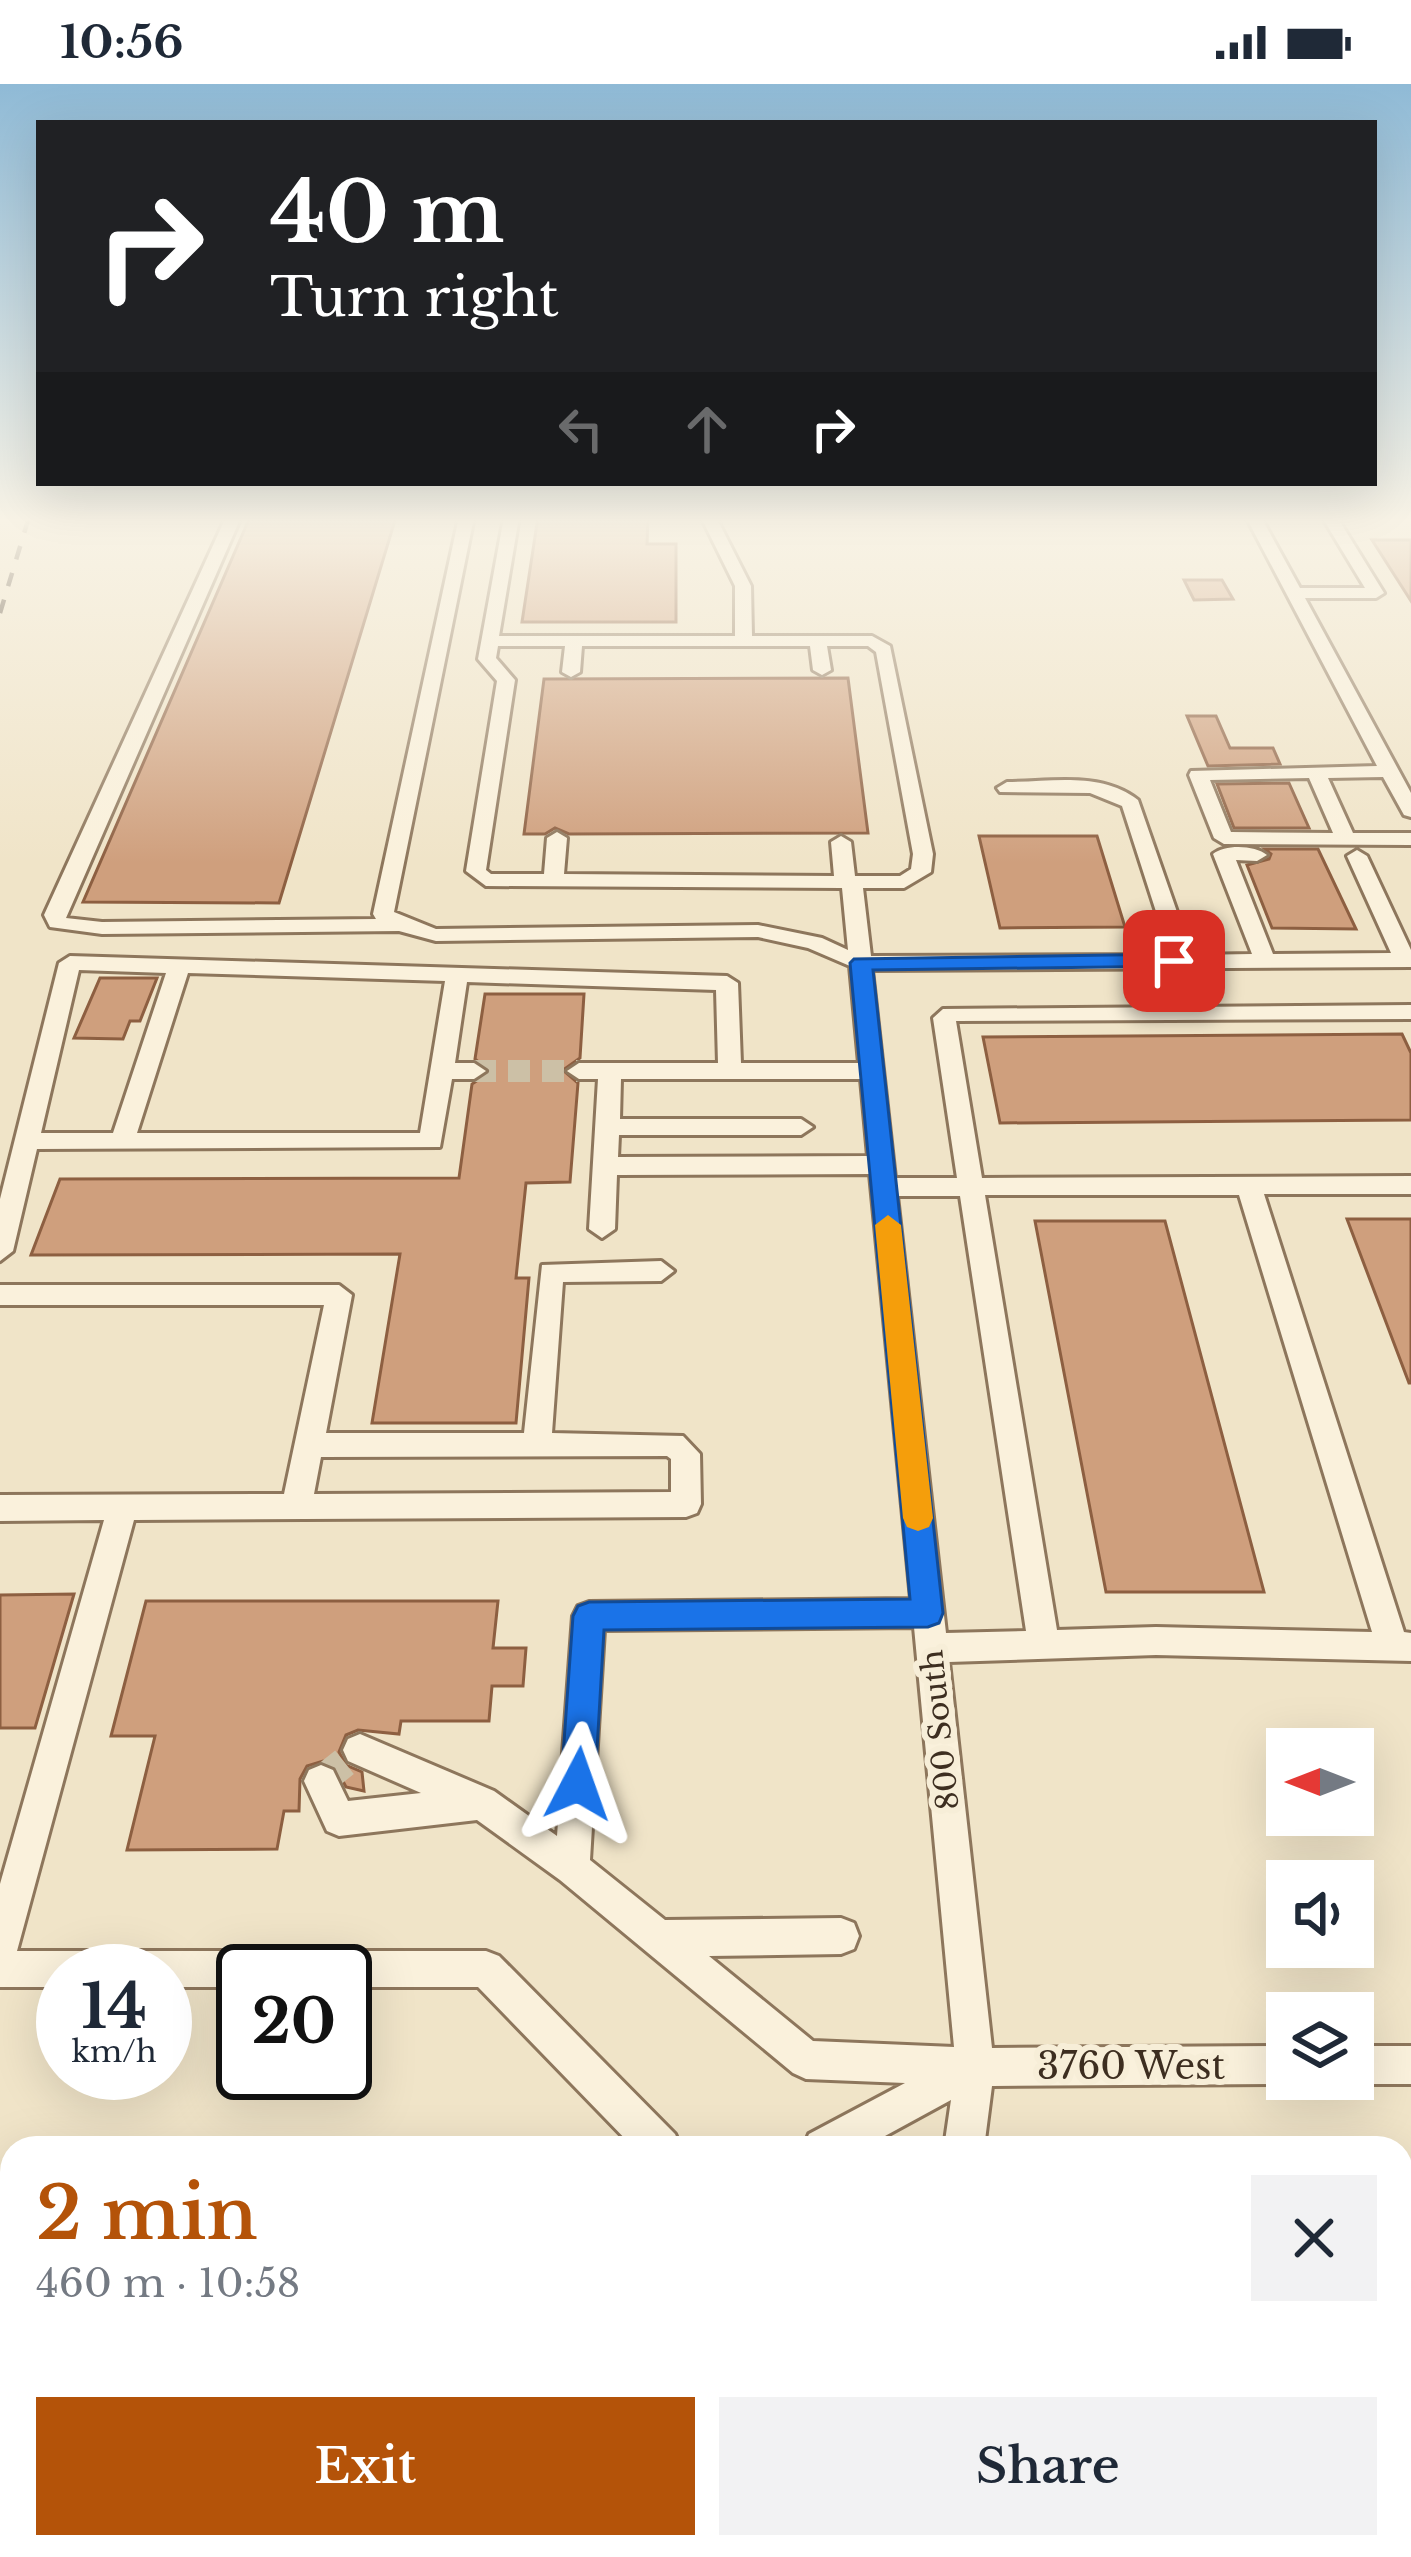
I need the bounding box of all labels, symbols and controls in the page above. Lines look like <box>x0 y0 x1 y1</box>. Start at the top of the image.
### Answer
text: 10:56 <box>60 14 183 70</box>
text: 40 m <box>270 161 504 265</box>
icon: right <box>72 168 228 324</box>
text: Turn right <box>270 264 559 331</box>
icon: left <box>548 396 614 462</box>
icon: ahead <box>674 396 740 462</box>
icon: right <box>800 396 866 462</box>
pin <box>1123 910 1225 1012</box>
icon: arrive <box>1141 928 1207 994</box>
street label: 800 South <box>913 1648 967 1812</box>
position arrow <box>515 1721 641 1847</box>
north arrow <box>1266 1728 1374 1836</box>
map controls <box>1266 1728 1374 2100</box>
button: sound <box>1266 1860 1374 1968</box>
speed limit sign: 20 <box>216 1944 372 2100</box>
text: 14 <box>81 1970 147 2044</box>
button: layers <box>1266 1992 1374 2100</box>
text: km/h <box>71 2033 157 2070</box>
street label: 3760 West <box>1037 2044 1225 2089</box>
text: 2 min <box>36 2169 258 2258</box>
button: close <box>1251 2175 1377 2301</box>
text: 460 m · 10:58 <box>36 2259 300 2308</box>
button: Exit <box>36 2397 695 2535</box>
button: Share <box>719 2397 1377 2535</box>

